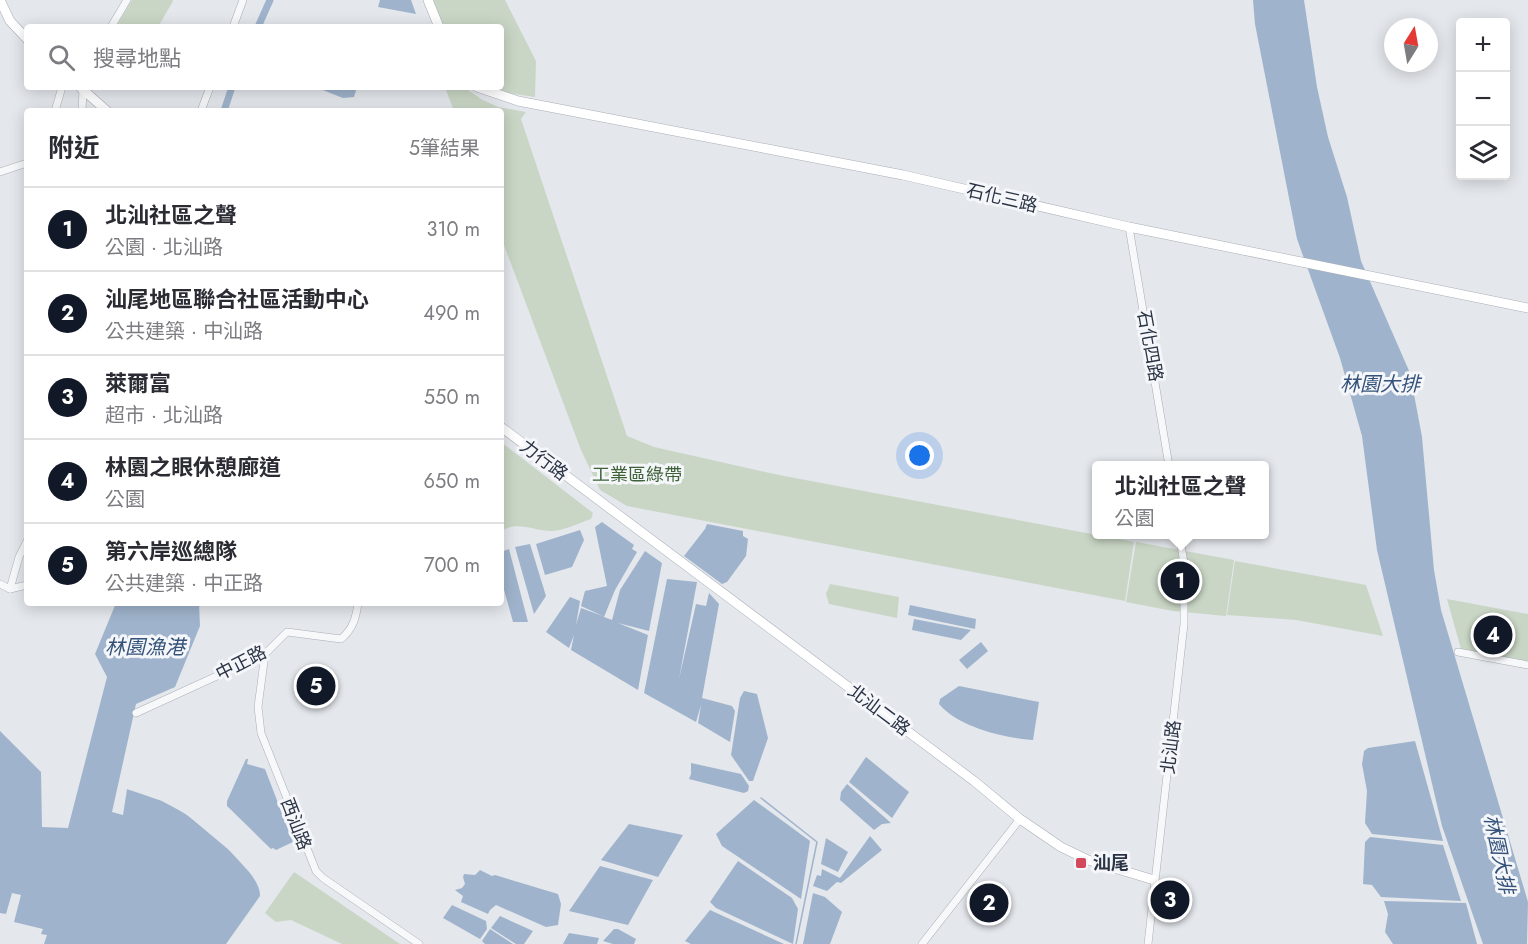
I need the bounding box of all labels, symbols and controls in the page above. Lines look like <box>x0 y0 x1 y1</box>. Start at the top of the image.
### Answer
north arrow <box>1384 18 1438 72</box>
map controls <box>1456 18 1510 180</box>
button: + <box>1456 18 1510 72</box>
search box <box>24 24 504 90</box>
icon: search <box>45 41 78 74</box>
text: 搜尋地點 <box>93 42 181 74</box>
button: − <box>1456 72 1510 126</box>
button: layers <box>1456 126 1510 180</box>
text: 附近 <box>48 129 100 167</box>
text: 5筆結果 <box>409 134 480 163</box>
street label: 石化三路 <box>964 177 1040 219</box>
text: 北汕社區之聲 <box>105 199 237 231</box>
text: 1 <box>62 215 73 244</box>
text: 310 m <box>426 215 480 244</box>
text: 公園 · 北汕路 <box>105 233 223 262</box>
text: 汕尾地區聯合社區活動中心 <box>105 283 369 315</box>
text: 2 <box>61 299 74 328</box>
text: 490 m <box>423 299 480 328</box>
street label: 石化四路 <box>1131 308 1169 384</box>
text: 公共建築 · 中汕路 <box>105 317 263 346</box>
text: 萊爾富 <box>105 367 171 399</box>
water label: 林園大排 <box>1340 370 1423 399</box>
text: 3 <box>61 383 74 412</box>
text: 550 m <box>424 383 480 412</box>
text: 超市 · 北汕路 <box>105 401 223 430</box>
street label: 力行路 <box>515 433 573 487</box>
your location <box>905 441 934 470</box>
text: 林園之眼休憩廊道 <box>105 451 281 483</box>
popup <box>1092 461 1269 539</box>
park label: 工業區綠帶 <box>592 462 682 488</box>
text: 4 <box>61 467 74 496</box>
text: 650 m <box>424 467 480 496</box>
text: 北汕社區之聲 <box>1114 470 1247 502</box>
text: 公園 <box>105 485 145 514</box>
text: 公園 <box>1114 504 1154 533</box>
text: 第六岸巡總隊 <box>105 535 237 567</box>
text: 5 <box>61 551 74 580</box>
text: 700 m <box>424 551 480 580</box>
pin: 1 <box>1160 558 1200 604</box>
text: 公共建築 · 中正路 <box>105 569 263 598</box>
pin: 4 <box>1474 612 1512 658</box>
water label: 林園漁港 <box>105 633 188 662</box>
street label: 中正路 <box>211 639 271 687</box>
pin: 5 <box>296 664 336 708</box>
street label: 北汕二路 <box>842 678 916 742</box>
street label: 北汕路 <box>1155 719 1187 775</box>
street label: 西汕路 <box>274 794 318 854</box>
water label: 林園大排 <box>1477 812 1522 899</box>
place label: 汕尾 <box>1093 850 1129 876</box>
marker: 汕尾 <box>1074 856 1088 870</box>
pin: 3 <box>1150 878 1190 922</box>
pin: 2 <box>970 880 1008 926</box>

